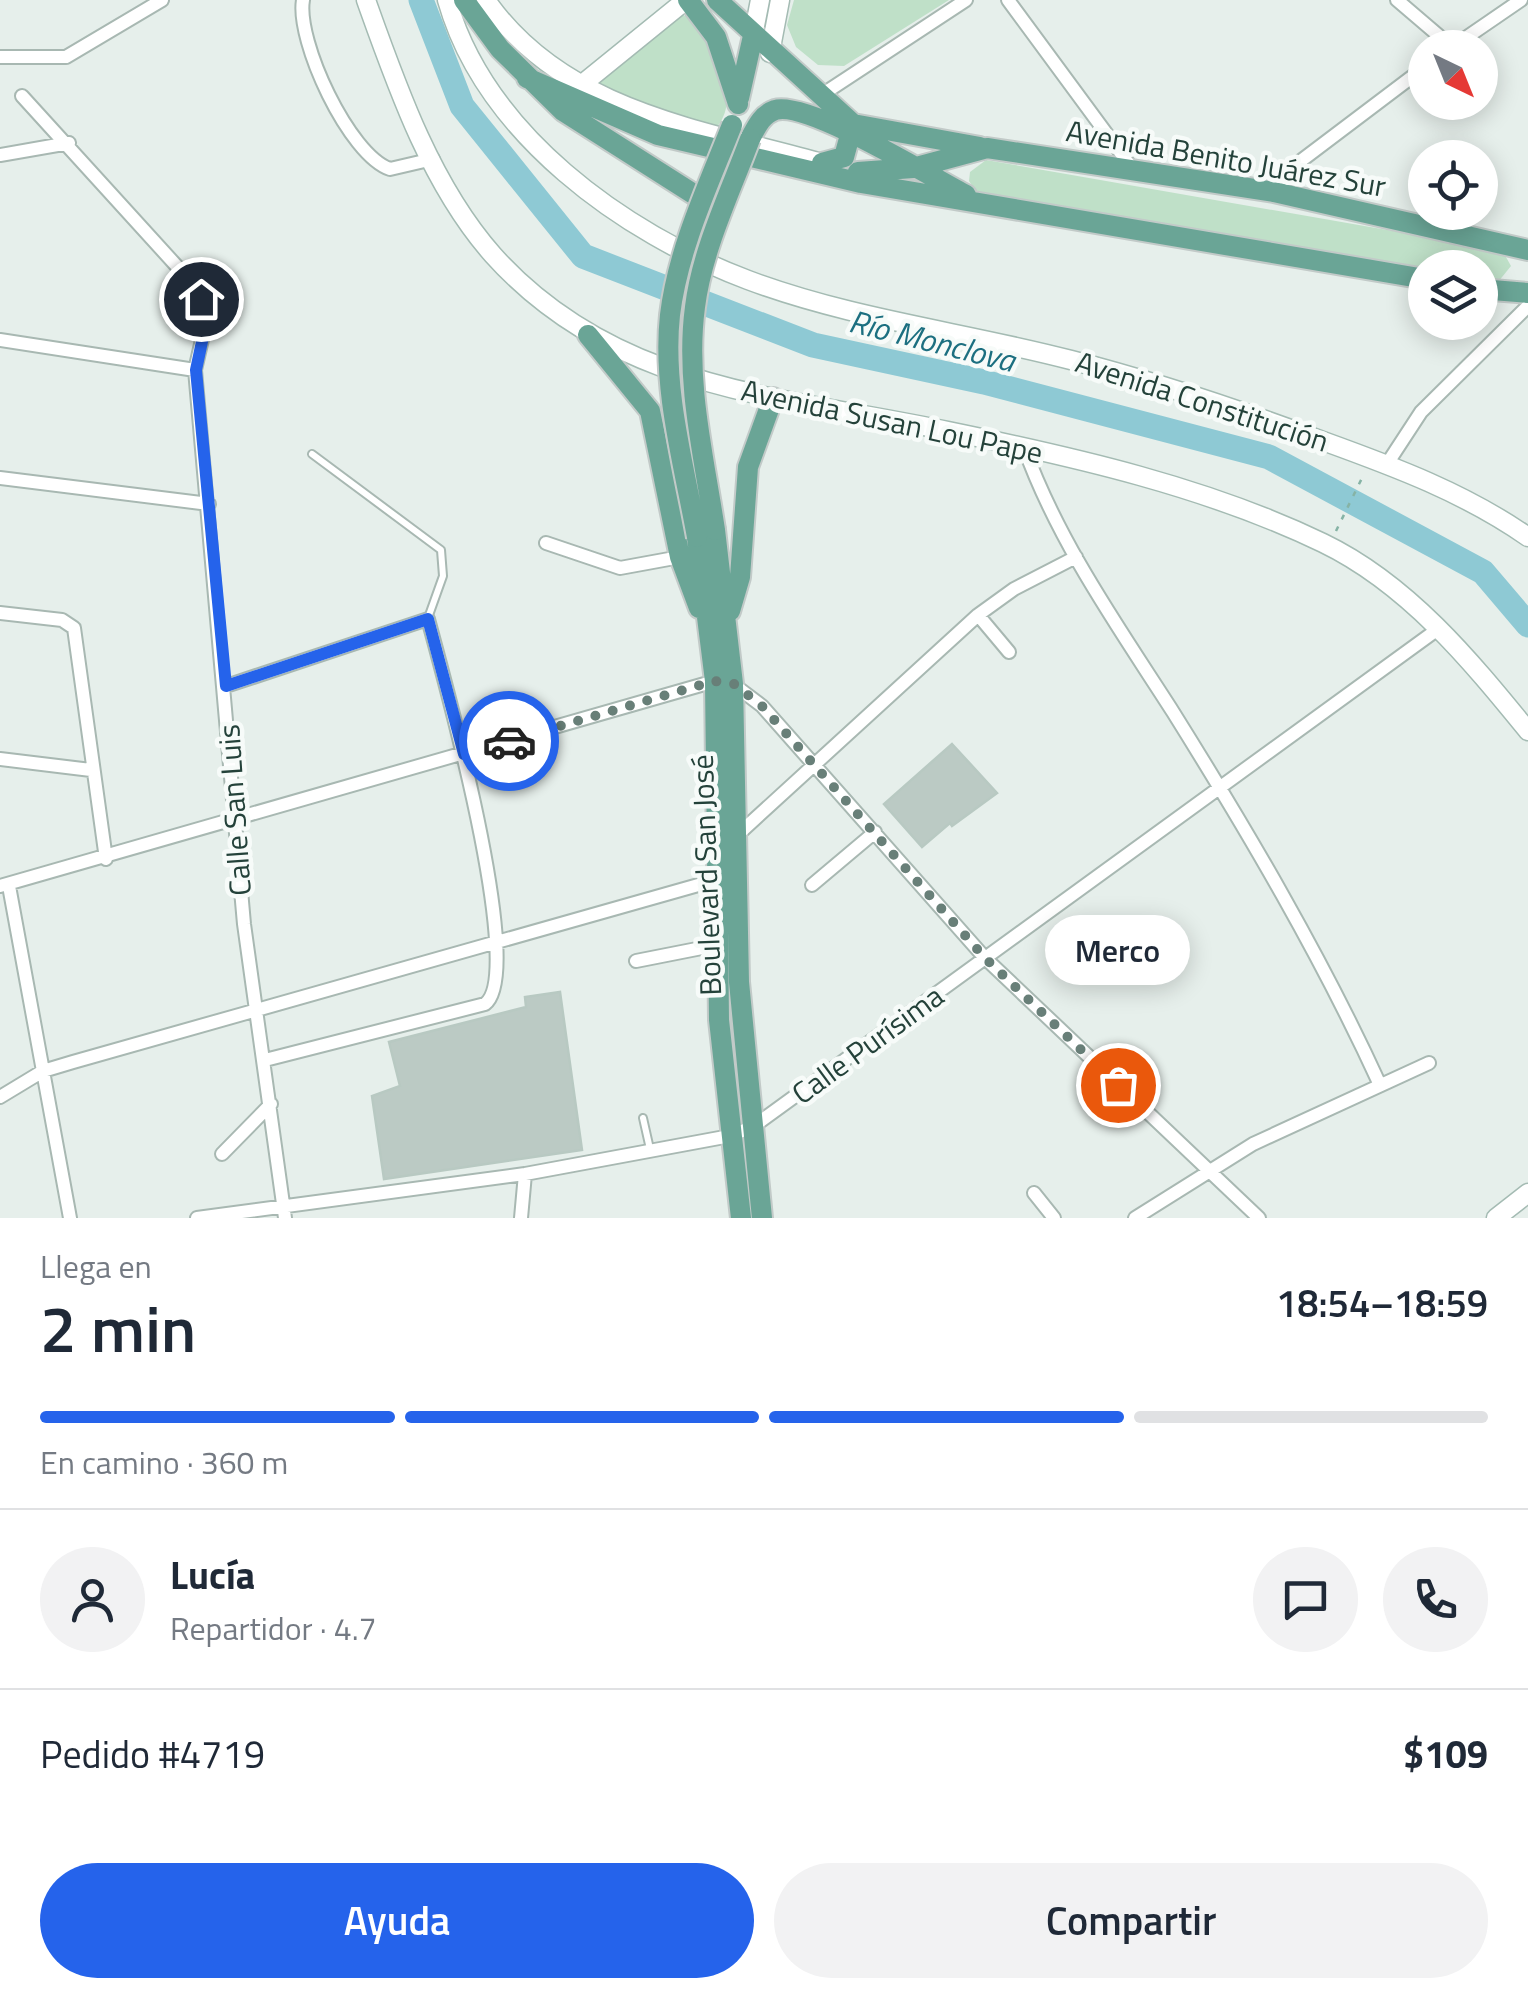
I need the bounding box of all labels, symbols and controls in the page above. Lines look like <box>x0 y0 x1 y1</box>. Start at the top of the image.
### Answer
north arrow <box>1408 30 1498 120</box>
map controls <box>1408 30 1498 340</box>
street label: Avenida Benito Juárez Sur <box>1063 107 1390 209</box>
button: locate <box>1408 140 1498 230</box>
button: layers <box>1408 250 1498 340</box>
pin <box>159 257 244 342</box>
icon: home <box>174 272 229 327</box>
water label: Río Monclova <box>844 296 1022 384</box>
street label: Avenida Constitución <box>1070 338 1335 464</box>
street label: Avenida Susan Lou Pape <box>737 367 1047 475</box>
courier <box>459 691 559 791</box>
icon: car <box>482 714 537 769</box>
street label: Calle San Luis <box>205 723 263 897</box>
street label: Boulevard San José <box>679 754 733 996</box>
callout: Merco <box>1046 915 1190 985</box>
text: Merco <box>1075 926 1160 974</box>
street label: Calle Purísima <box>782 973 953 1115</box>
pin <box>1076 1043 1161 1128</box>
icon: bag <box>1091 1058 1146 1113</box>
text: Llega en <box>40 1242 152 1290</box>
text: 18:54–18:59 <box>1276 1274 1488 1332</box>
text: 2 min <box>40 1278 196 1377</box>
text: En camino · 360 m <box>40 1438 288 1486</box>
text: Lucía <box>170 1546 255 1604</box>
button: person <box>40 1547 145 1652</box>
button: chat <box>1253 1547 1358 1652</box>
button: phone <box>1383 1547 1488 1652</box>
text: Repartidor · 4.7 <box>170 1604 376 1652</box>
text: Pedido #4719 <box>40 1725 265 1783</box>
text: $109 <box>1403 1725 1488 1783</box>
button: Ayuda <box>40 1863 754 1978</box>
button: Compartir <box>774 1863 1488 1978</box>

